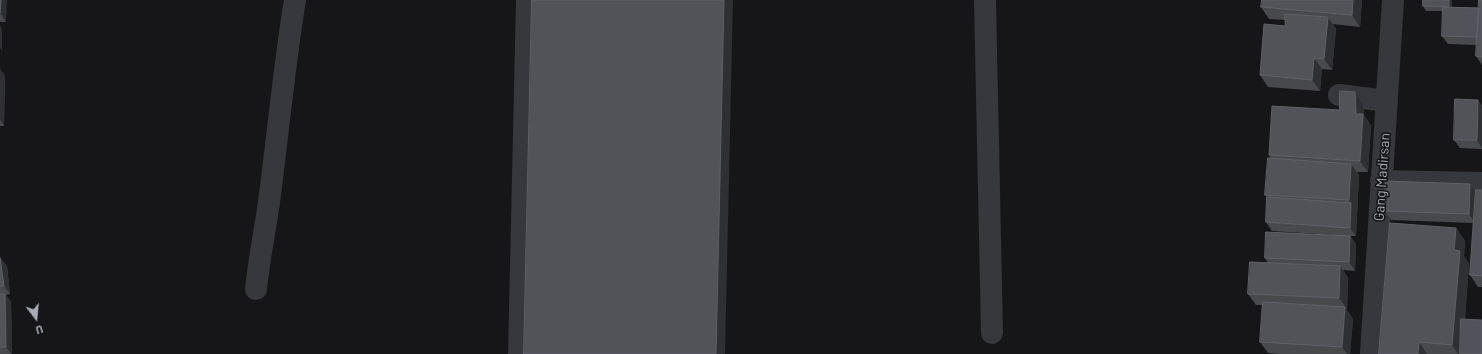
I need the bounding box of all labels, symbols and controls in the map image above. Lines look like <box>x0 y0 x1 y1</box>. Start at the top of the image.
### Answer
street label: Gang Madirsan <box>1371 132 1393 222</box>
north arrow <box>16 298 56 338</box>
text: U <box>34 323 45 337</box>

